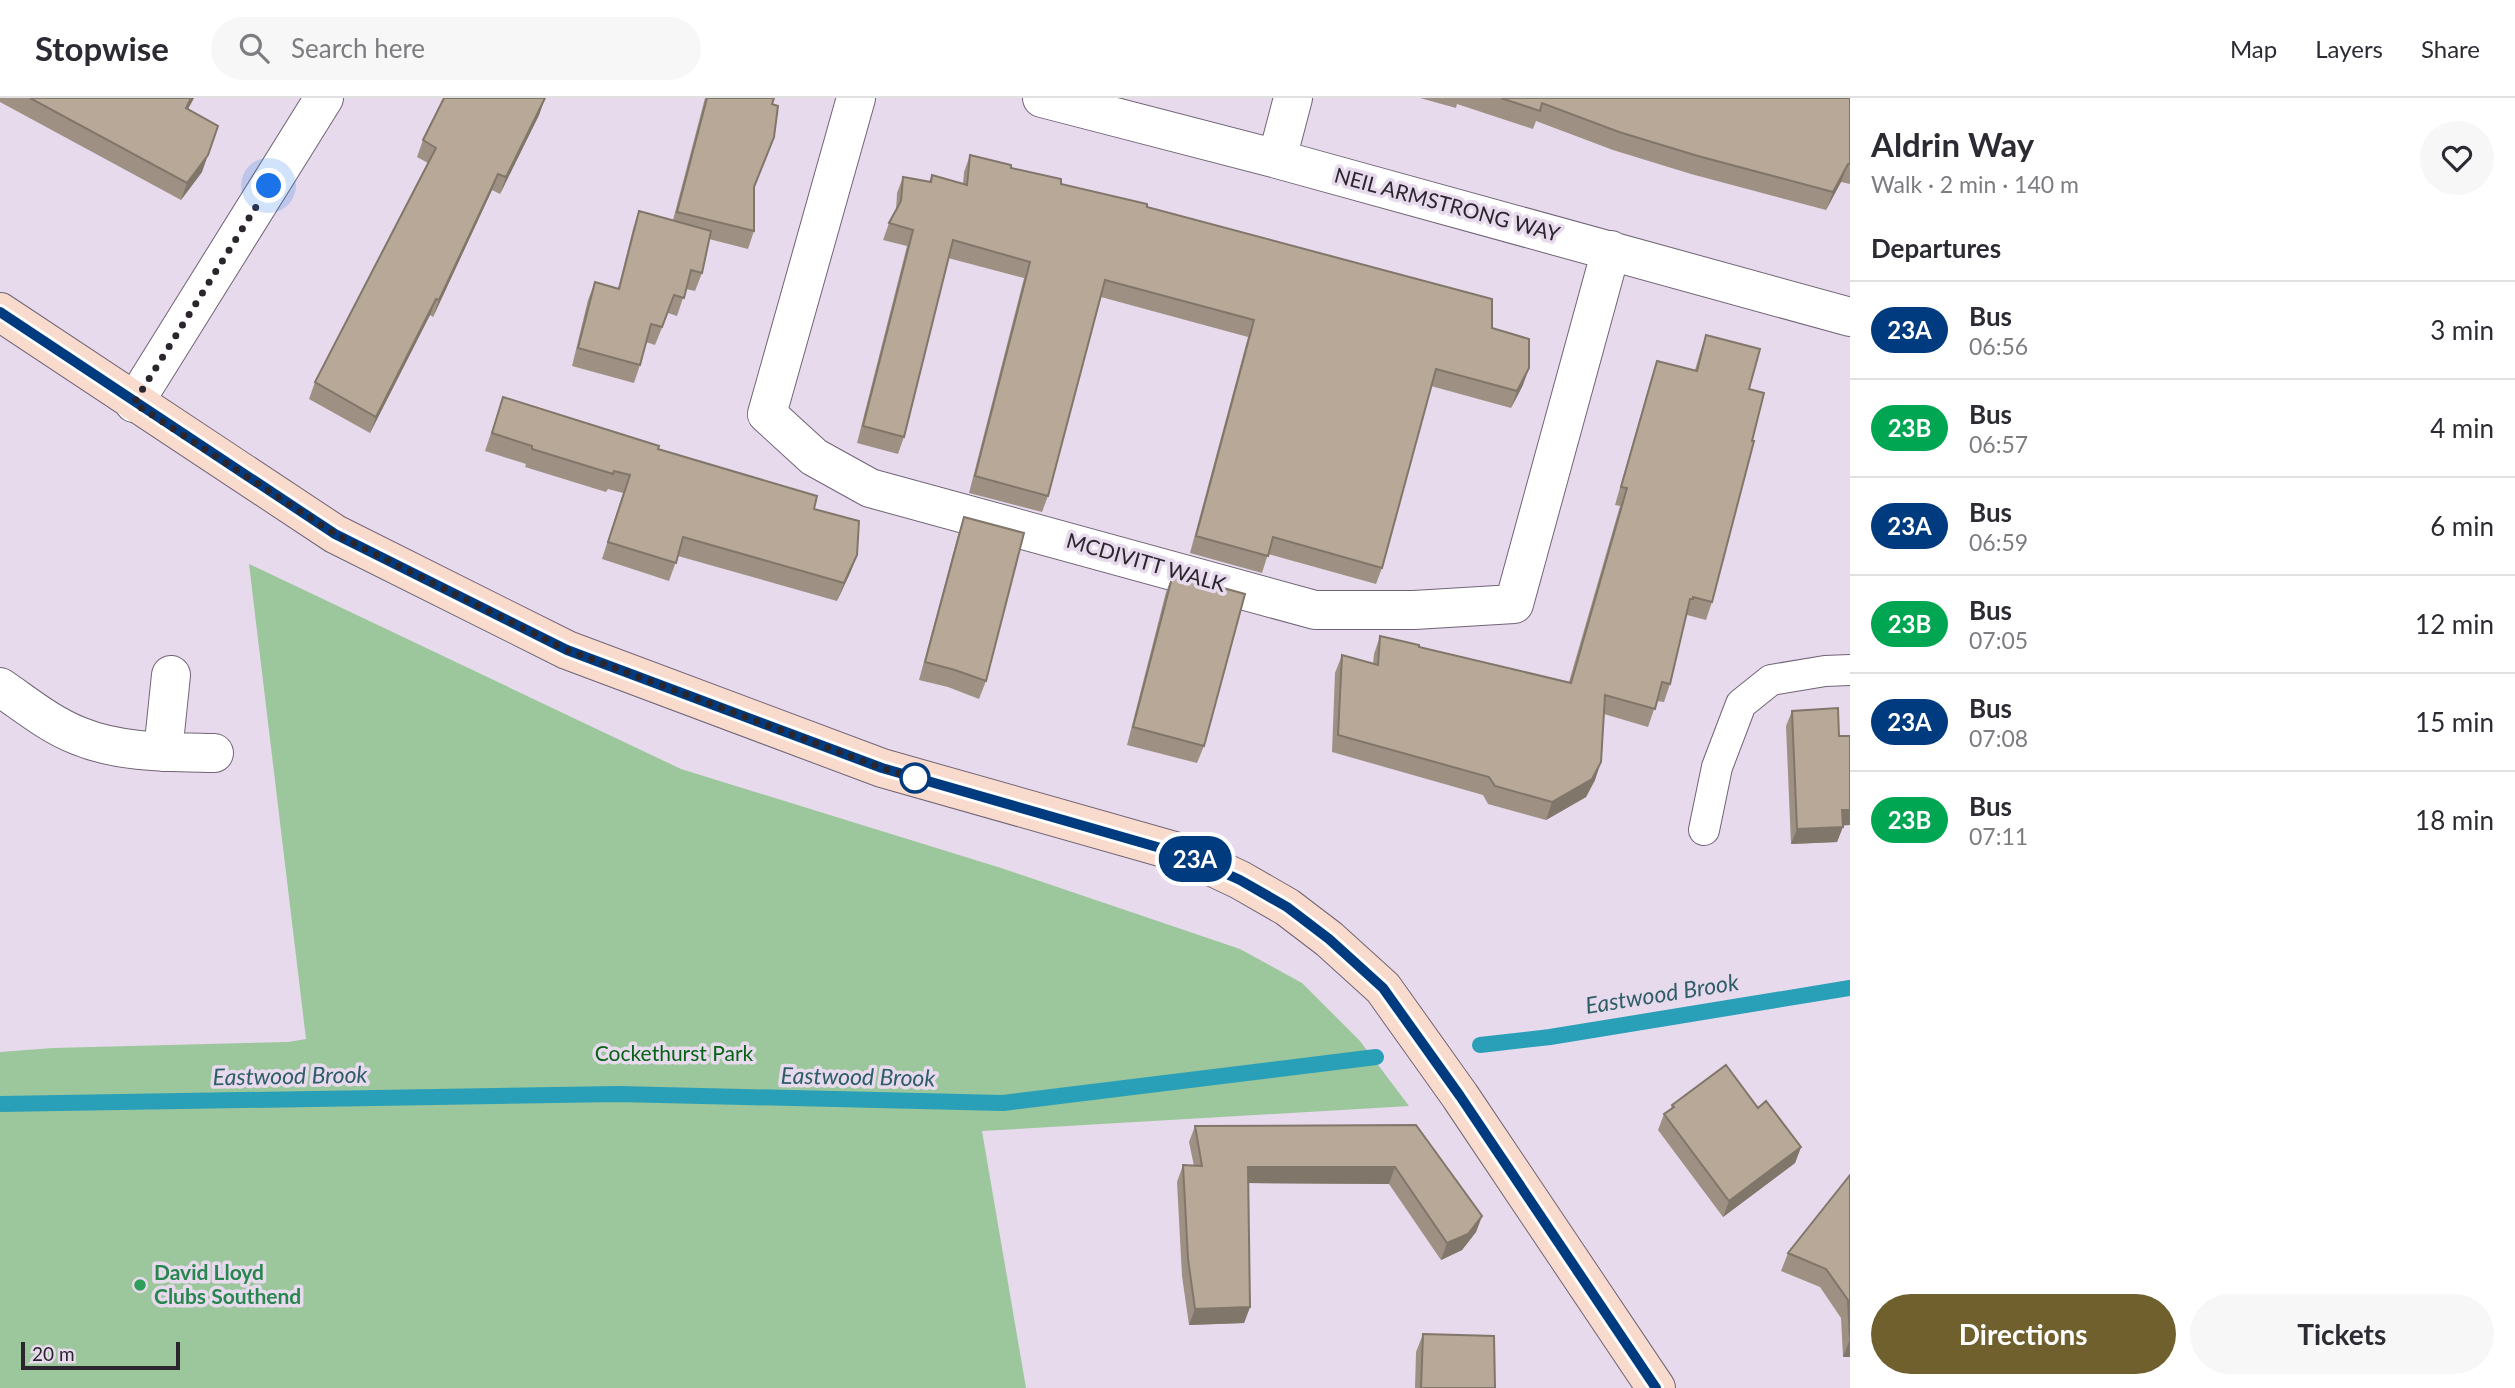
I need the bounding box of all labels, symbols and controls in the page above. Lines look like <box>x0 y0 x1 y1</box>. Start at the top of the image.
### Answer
search box <box>211 17 701 80</box>
text: Stopwise <box>35 28 169 68</box>
icon: search <box>235 29 273 67</box>
text: Search here <box>291 32 425 64</box>
text: Map <box>2230 34 2277 63</box>
text: Layers <box>2315 34 2383 63</box>
text: Share <box>2421 34 2480 63</box>
button: heart <box>2420 121 2494 195</box>
text: Aldrin Way <box>1871 124 2034 164</box>
street label: NEIL ARMSTRONG WAY <box>1332 161 1564 246</box>
your location <box>251 168 286 203</box>
text: Walk · 2 min · 140 m <box>1871 170 2079 198</box>
text: Departures <box>1871 232 2001 264</box>
text: Bus <box>1969 300 2012 332</box>
text: 3 min <box>2430 314 2494 346</box>
text: 23A <box>1887 315 1932 344</box>
text: 06:56 <box>1969 332 2028 360</box>
text: Bus <box>1969 398 2012 430</box>
text: 4 min <box>2430 412 2494 444</box>
text: 23B <box>1888 413 1931 442</box>
text: 06:57 <box>1969 430 2028 458</box>
text: Bus <box>1969 496 2012 528</box>
text: 6 min <box>2430 510 2494 542</box>
text: 23A <box>1887 511 1932 540</box>
street label: MCDIVITT WALK <box>1064 527 1229 596</box>
text: 06:59 <box>1969 528 2028 556</box>
text: Bus <box>1969 594 2012 626</box>
text: 12 min <box>2415 608 2494 640</box>
text: 23B <box>1888 609 1931 638</box>
text: 07:05 <box>1969 626 2028 654</box>
text: Bus <box>1969 692 2012 724</box>
text: 15 min <box>2415 706 2494 738</box>
text: 23A <box>1887 707 1932 736</box>
text: 07:08 <box>1969 724 2028 752</box>
unlabelled marker <box>900 763 930 793</box>
text: Bus <box>1969 790 2012 822</box>
text: 18 min <box>2415 804 2494 836</box>
text: 23B <box>1888 805 1931 834</box>
text: 07:11 <box>1969 822 2028 850</box>
line badge: 23A <box>1155 836 1235 882</box>
text: 23A <box>1173 844 1217 873</box>
water label: Eastwood Brook <box>1583 967 1742 1019</box>
park label: Cockethurst Park <box>595 1040 754 1065</box>
water label: Eastwood Brook <box>212 1060 369 1090</box>
water label: Eastwood Brook <box>780 1061 937 1091</box>
place label: David Lloyd Clubs Southend <box>154 1259 301 1308</box>
marker: David Lloyd Clubs Southend <box>132 1277 148 1293</box>
button: Directions <box>1871 1294 2176 1374</box>
button: Tickets <box>2190 1294 2494 1374</box>
scale bar <box>21 1339 180 1371</box>
text: 20 m <box>32 1342 75 1365</box>

